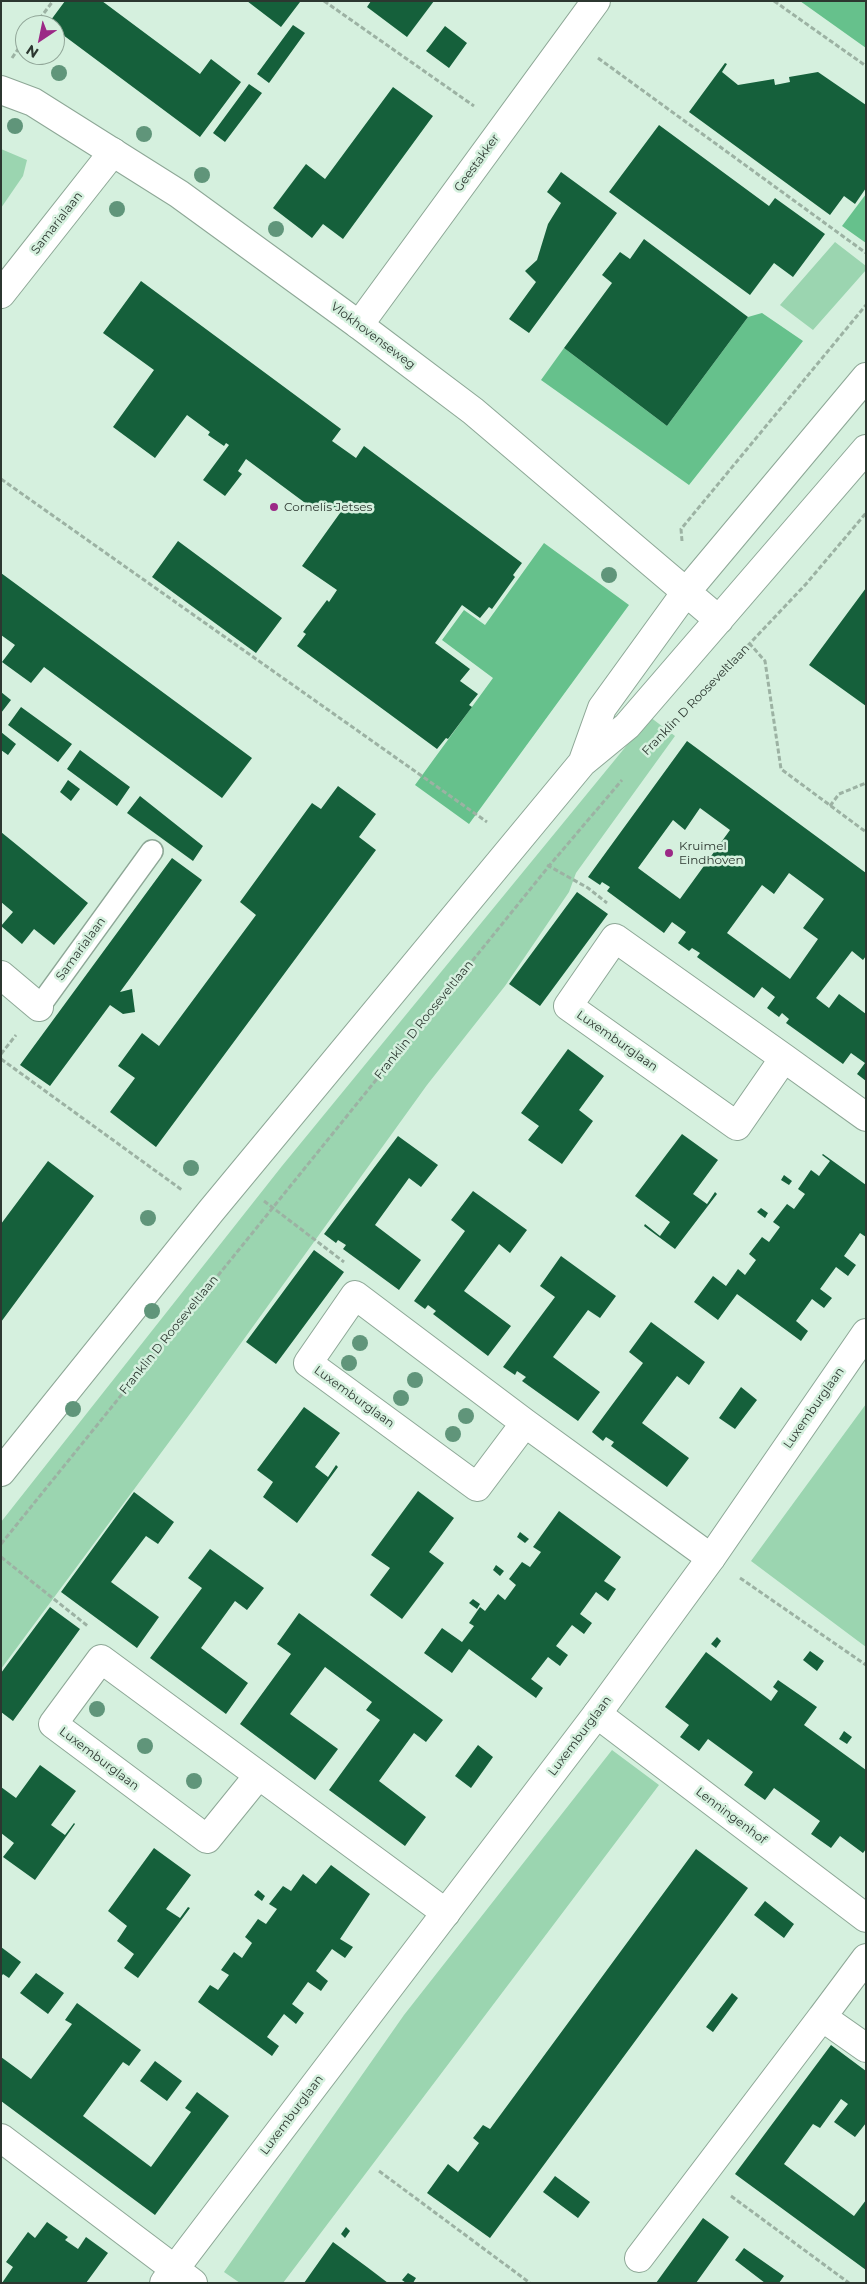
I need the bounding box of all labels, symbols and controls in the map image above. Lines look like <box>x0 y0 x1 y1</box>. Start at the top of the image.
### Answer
north arrow <box>15 15 65 65</box>
text: N <box>22 41 42 62</box>
street label: Geestakker <box>451 131 503 195</box>
street label: Samarialaan <box>28 189 86 257</box>
street label: Vlokhovenseweg <box>328 300 418 372</box>
place label: Cornelis Jetses <box>284 500 372 514</box>
marker: Cornelis Jetses <box>268 501 280 513</box>
street label: Franklin D Rooseveltlaan <box>639 642 753 758</box>
place label: Kruimel Eindhoven <box>679 839 744 867</box>
marker: Kruimel Eindhoven <box>663 847 675 859</box>
street label: Samarialaan <box>53 915 109 983</box>
street label: Franklin D Rooseveltlaan <box>372 958 476 1082</box>
street label: Luxemburglaan <box>574 1008 660 1074</box>
street label: Franklin D Rooseveltlaan <box>117 1273 221 1397</box>
street label: Luxemburglaan <box>311 1363 397 1431</box>
street label: Luxemburglaan <box>781 1365 847 1451</box>
street label: Luxemburglaan <box>545 1693 615 1779</box>
street label: Luxemburglaan <box>56 1724 142 1794</box>
street label: Lenningenhof <box>693 1785 769 1847</box>
street label: Luxemburglaan <box>257 2072 327 2158</box>

